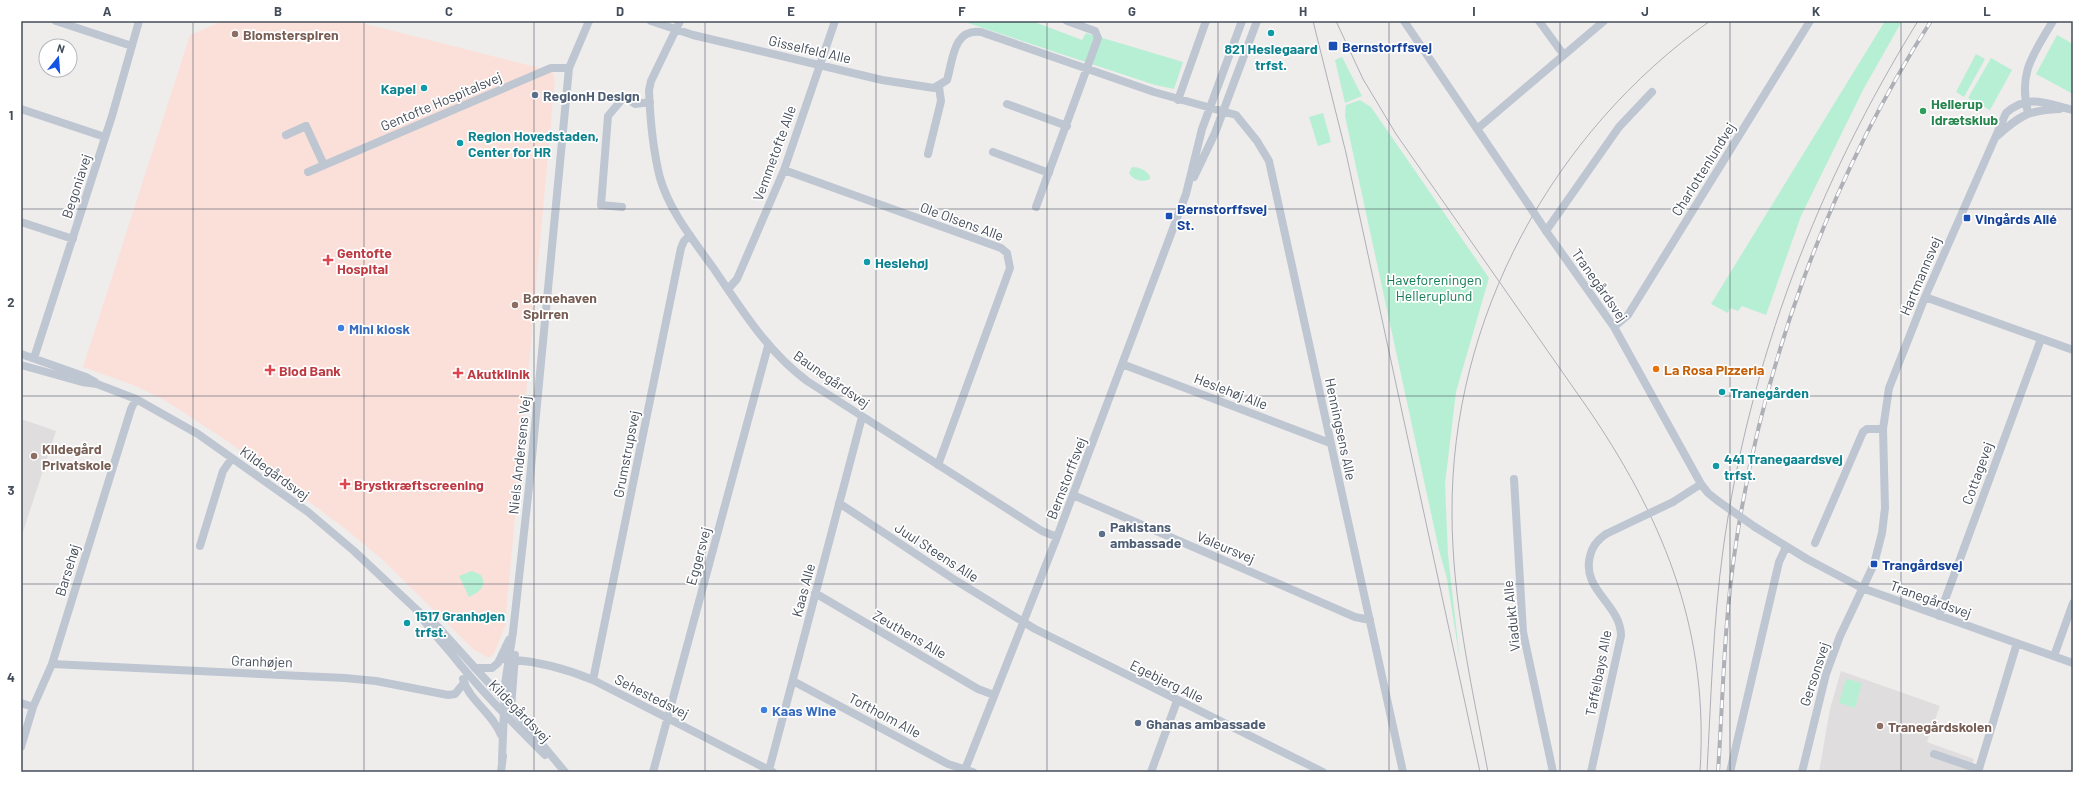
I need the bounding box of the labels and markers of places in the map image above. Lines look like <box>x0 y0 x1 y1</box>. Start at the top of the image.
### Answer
place label: Blomsterspiren <box>243 26 339 43</box>
marker: 821 Heslegaard trfst. <box>1266 28 1276 38</box>
marker: Blomsterspiren <box>230 29 240 39</box>
place label: Bernstorffsvej <box>1342 38 1432 55</box>
place label: 821 Heslegaard trfst. <box>1224 40 1318 73</box>
marker: Bernstorffsvej <box>1327 40 1339 52</box>
place label: Kapel <box>381 80 416 97</box>
marker: Kapel <box>419 83 429 93</box>
place label: RegionH Design <box>543 87 640 104</box>
marker: RegionH Design <box>530 90 540 100</box>
place label: Hellerup Idrætsklub <box>1931 95 1998 128</box>
marker: Hellerup Idrætsklub <box>1918 106 1928 116</box>
place label: Region Hovedstaden, Center for HR <box>468 127 599 160</box>
marker: Region Hovedstaden, Center for HR <box>455 138 465 148</box>
place label: Bernstorffsvej St. <box>1177 200 1267 233</box>
place label: Vingårds Allé <box>1975 210 2057 227</box>
marker: Bernstorffsvej St. <box>1164 211 1174 221</box>
marker: Vingårds Allé <box>1962 213 1972 223</box>
place label: Gentofte Hospital <box>337 244 392 277</box>
marker: Gentofte Hospital <box>322 254 334 266</box>
place label: Heslehøj <box>875 254 928 271</box>
marker: Heslehøj <box>862 257 872 267</box>
place label: Børnehaven Spirren <box>523 289 597 322</box>
marker: Børnehaven Spirren <box>510 300 520 310</box>
place label: Mini kiosk <box>349 320 410 337</box>
marker: Mini kiosk <box>336 323 346 333</box>
place label: La Rosa Pizzeria <box>1664 361 1765 378</box>
place label: Blod Bank <box>279 362 341 379</box>
marker: Blod Bank <box>264 364 276 376</box>
marker: La Rosa Pizzeria <box>1651 364 1661 374</box>
place label: Akutklinik <box>467 365 530 382</box>
marker: Akutklinik <box>452 367 464 379</box>
place label: Tranegården <box>1730 384 1809 401</box>
marker: Tranegården <box>1717 387 1727 397</box>
place label: Kildegård Privatskole <box>42 440 112 473</box>
place label: 441 Tranegaardsvej trfst. <box>1724 450 1843 483</box>
marker: Kildegård Privatskole <box>29 451 39 461</box>
marker: 441 Tranegaardsvej trfst. <box>1711 461 1721 471</box>
place label: Brystkræftscreening <box>354 476 484 493</box>
marker: Brystkræftscreening <box>339 478 351 490</box>
place label: Pakistans ambassade <box>1110 518 1182 551</box>
marker: Pakistans ambassade <box>1097 529 1107 539</box>
place label: Trangårdsvej <box>1882 556 1963 573</box>
marker: Trangårdsvej <box>1869 559 1879 569</box>
place label: 1517 Granhøjen trfst. <box>415 607 505 640</box>
marker: 1517 Granhøjen trfst. <box>402 618 412 628</box>
place label: Kaas Wine <box>772 702 837 719</box>
marker: Kaas Wine <box>759 705 769 715</box>
place label: Ghanas ambassade <box>1146 715 1266 732</box>
marker: Ghanas ambassade <box>1133 718 1143 728</box>
place label: Tranegårdskolen <box>1888 718 1992 735</box>
marker: Tranegårdskolen <box>1875 721 1885 731</box>

